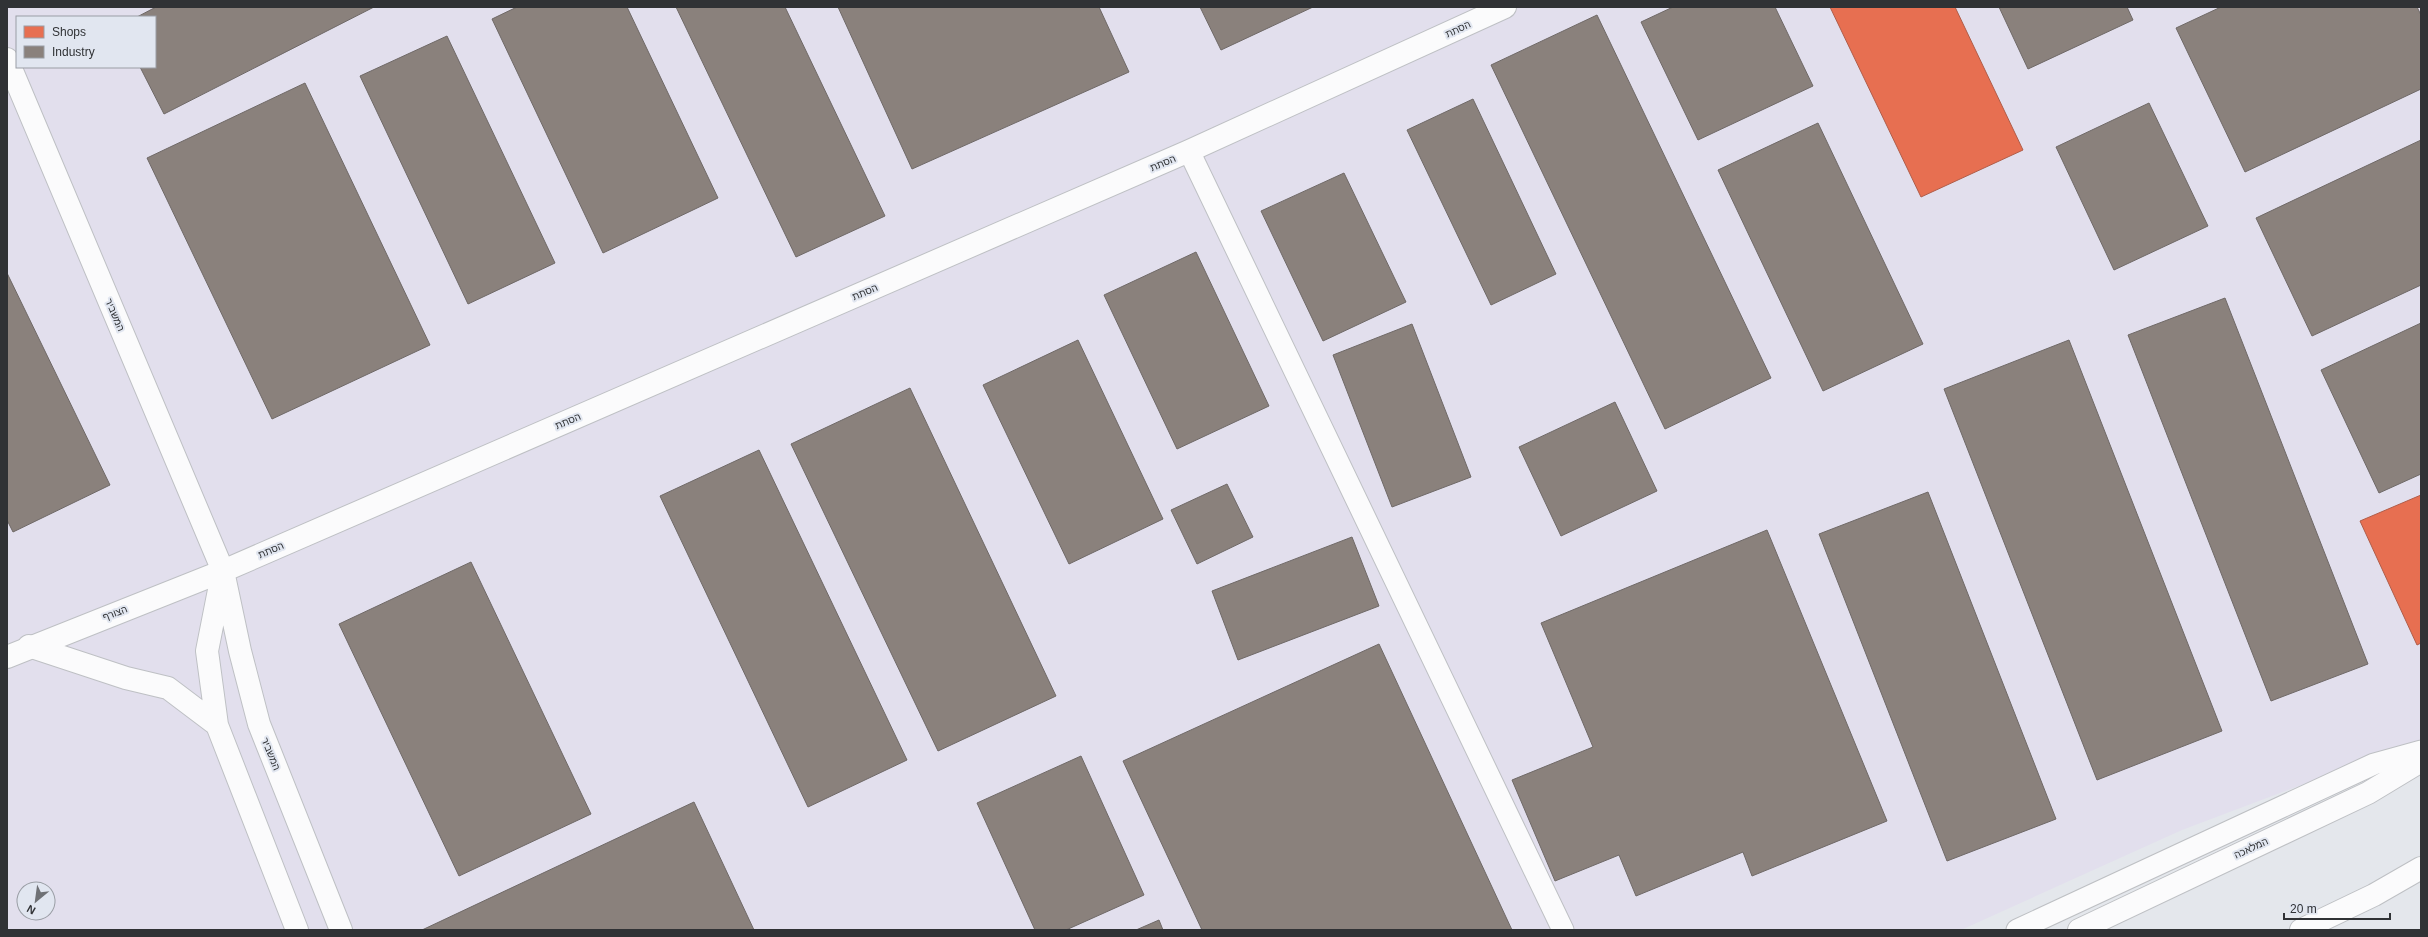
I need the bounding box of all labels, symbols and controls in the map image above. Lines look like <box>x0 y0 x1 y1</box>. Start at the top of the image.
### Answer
legend <box>16 16 156 68</box>
street label: הסתת <box>1444 18 1472 40</box>
text: Shops <box>52 25 86 39</box>
text: Industry <box>52 45 95 59</box>
street label: הסתת <box>1149 153 1177 173</box>
street label: הסתת <box>851 282 879 302</box>
street label: המשביר <box>103 297 127 333</box>
street label: הסתת <box>554 411 582 431</box>
street label: הסתת <box>257 540 285 560</box>
street label: הצורף <box>101 603 129 623</box>
street label: המשביר <box>259 736 283 772</box>
street label: המלאכה <box>2232 835 2270 861</box>
north arrow <box>16 881 56 921</box>
scale bar <box>2284 895 2390 921</box>
text: 20 m <box>2290 902 2317 916</box>
text: N <box>25 903 38 917</box>

